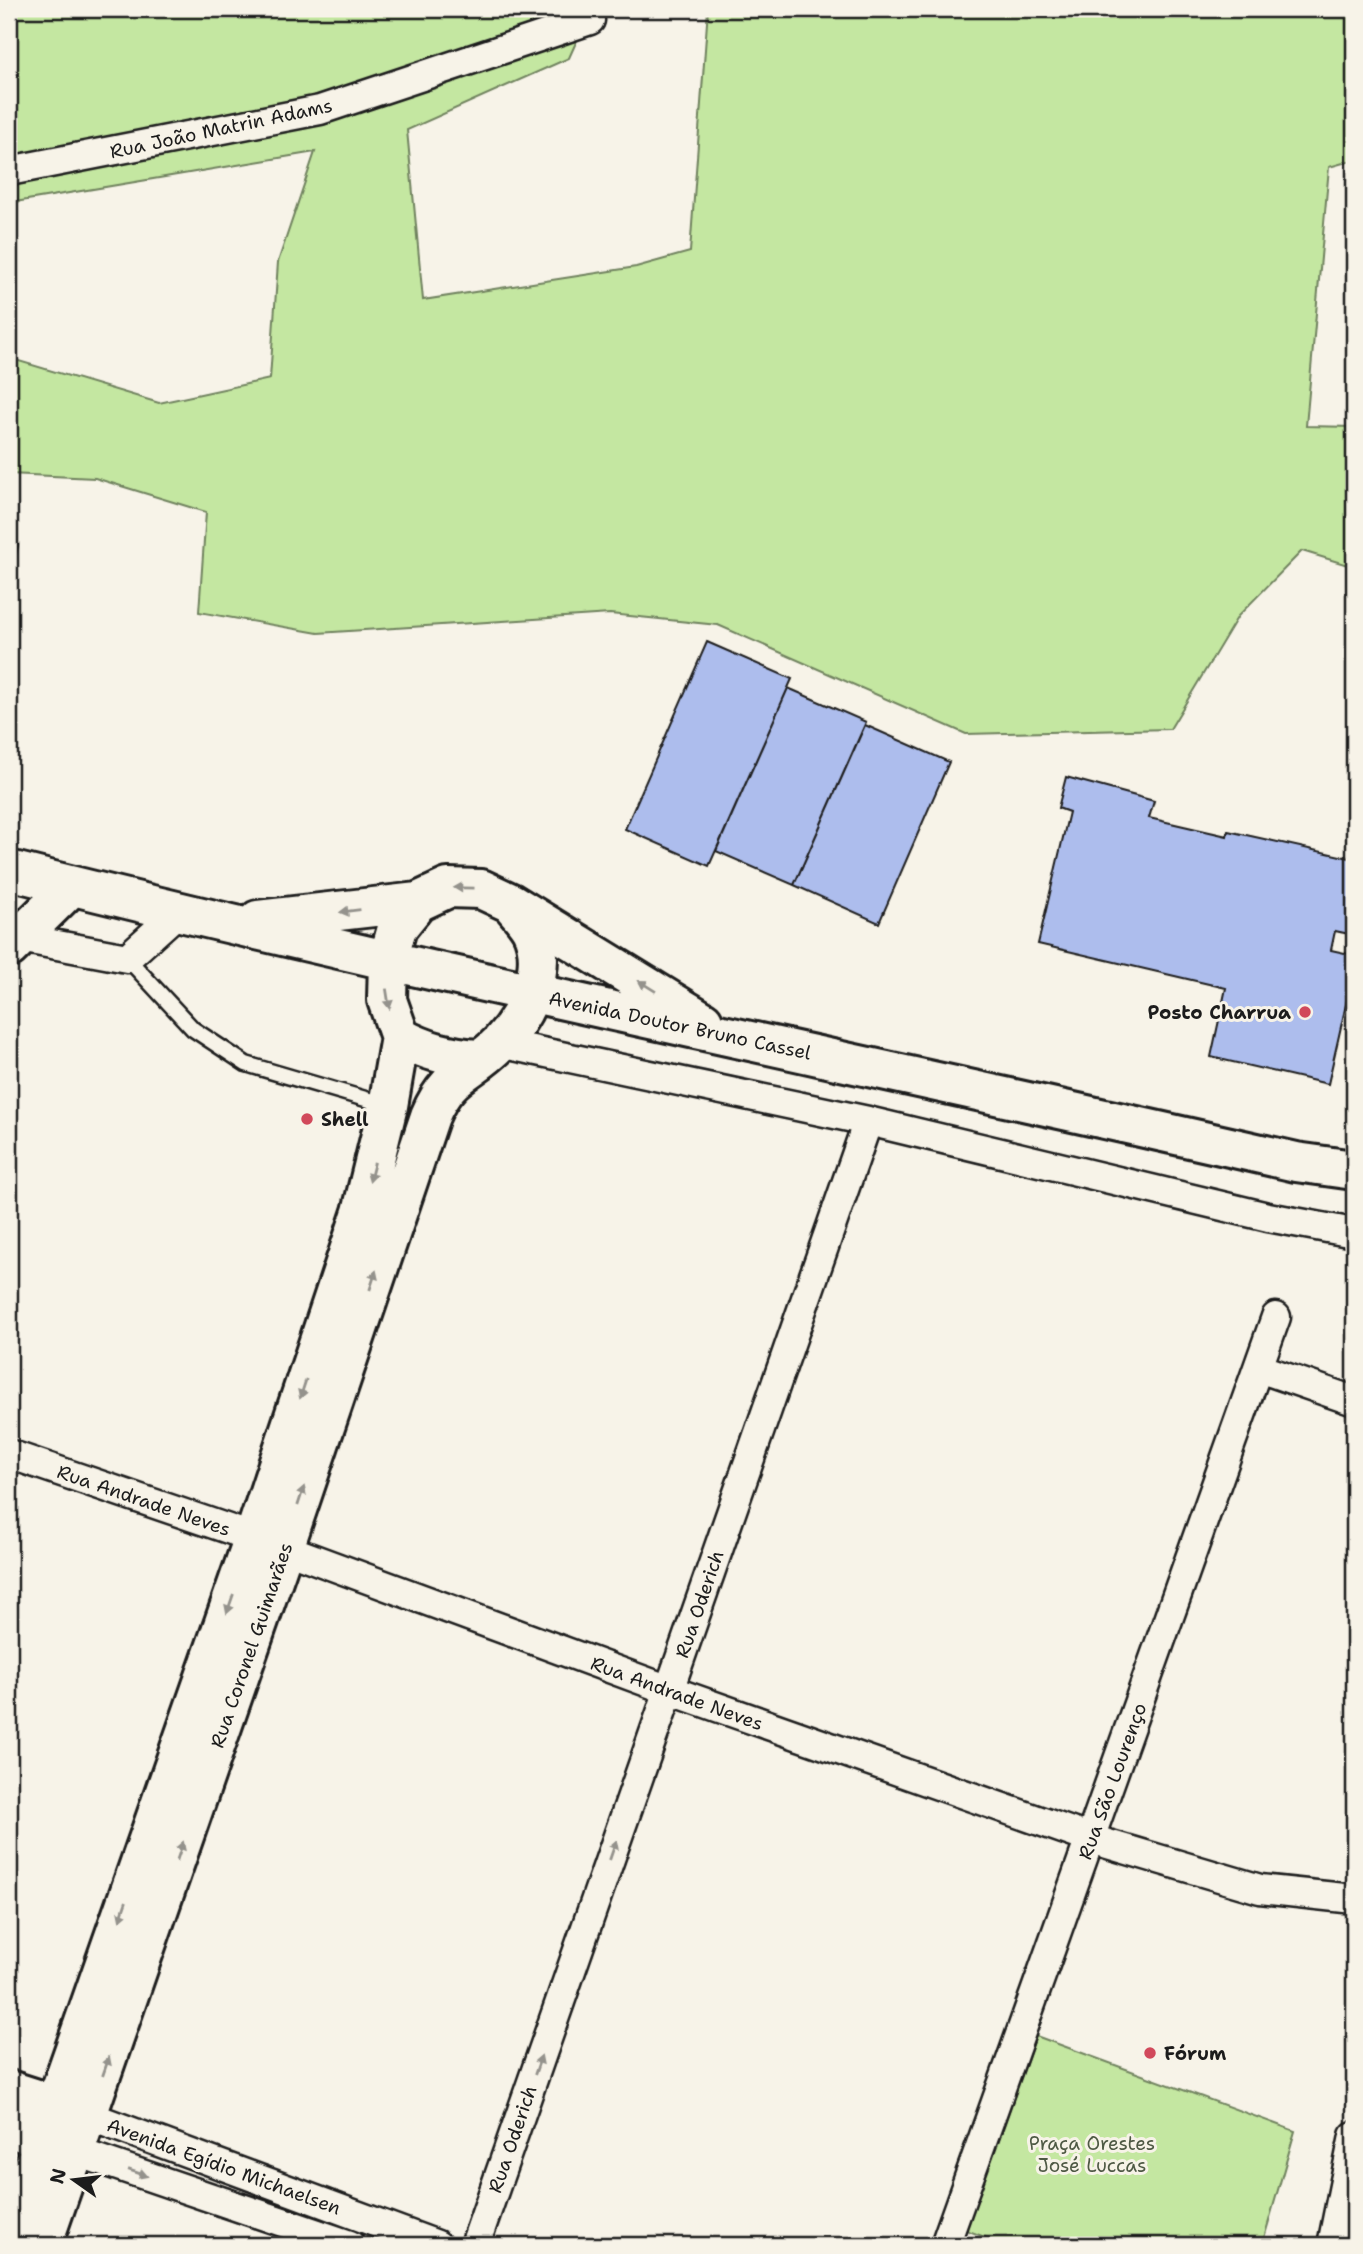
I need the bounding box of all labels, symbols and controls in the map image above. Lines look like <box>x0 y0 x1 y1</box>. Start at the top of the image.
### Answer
street label: Rua João Matrin Adams <box>108 93 335 164</box>
one-way arrow <box>453 883 475 894</box>
one-way arrow <box>339 905 361 916</box>
one-way arrow <box>637 980 656 993</box>
street label: Avenida Doutor Bruno Cassel <box>546 985 814 1066</box>
one-way arrow <box>383 989 394 1011</box>
place label: Posto Charrua <box>1148 1000 1291 1025</box>
marker: Posto Charrua <box>1297 1004 1313 1020</box>
place label: Shell <box>321 1107 369 1132</box>
marker: Shell <box>299 1111 315 1127</box>
one-way arrow <box>366 1161 377 1183</box>
one-way arrow <box>368 1270 379 1291</box>
one-way arrow <box>297 1378 308 1399</box>
street label: Rua Andrade Neves <box>54 1459 234 1542</box>
one-way arrow <box>297 1486 307 1507</box>
street label: Rua Coronel Guimarães <box>205 1539 298 1751</box>
street label: Rua Oderich <box>669 1547 730 1661</box>
one-way arrow <box>224 1594 235 1615</box>
street label: Rua Andrade Neves <box>587 1651 767 1736</box>
street label: Rua São Lourenço <box>1073 1699 1152 1863</box>
one-way arrow <box>175 1840 186 1861</box>
one-way arrow <box>608 1840 619 1861</box>
one-way arrow <box>117 1901 128 1922</box>
place label: Fórum <box>1164 2041 1226 2066</box>
marker: Fórum <box>1142 2045 1158 2061</box>
one-way arrow <box>101 2055 112 2076</box>
one-way arrow <box>533 2055 544 2076</box>
street label: Rua Oderich <box>482 2082 543 2196</box>
street label: Avenida Egídio Michaelsen <box>103 2112 344 2220</box>
park label: Praça Orestes José Luccas <box>1029 2131 1155 2178</box>
north arrow <box>38 2146 108 2216</box>
text: N <box>44 2166 72 2186</box>
one-way arrow <box>128 2168 149 2179</box>

